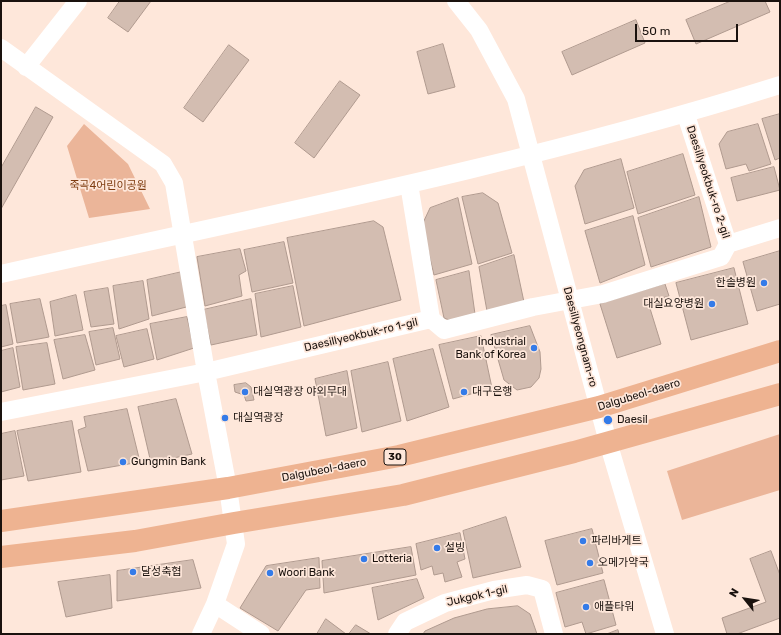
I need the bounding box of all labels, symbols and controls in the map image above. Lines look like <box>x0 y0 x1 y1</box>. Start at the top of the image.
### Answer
scale bar <box>637 16 740 42</box>
text: 50 m <box>642 24 670 38</box>
street label: Daesillyeokbuk-ro 2-gil <box>684 124 732 240</box>
park label: 죽곡4어린이공원 <box>69 179 147 193</box>
place label: 한솔병원 <box>716 276 756 290</box>
marker: 한솔병원 <box>759 278 769 288</box>
street label: Daesillyeongnam-ro <box>560 285 600 389</box>
place label: 대실요양병원 <box>643 297 704 311</box>
marker: 대실요양병원 <box>707 299 717 309</box>
street label: Daesillyeokbuk-ro 1-gil <box>303 316 419 354</box>
place label: Industrial Bank of Korea <box>455 335 526 361</box>
marker: Industrial Bank of Korea <box>529 343 539 353</box>
street label: Dalgubeol-daero <box>596 376 682 414</box>
place label: 대실역광장 야외무대 <box>253 385 347 399</box>
place label: 대구은행 <box>472 385 512 399</box>
marker: 대실역광장 야외무대 <box>240 387 250 397</box>
marker: 대구은행 <box>459 387 469 397</box>
place label: 대실역광장 <box>233 411 284 425</box>
marker: 대실역광장 <box>220 413 230 423</box>
place label: Daesil <box>617 413 648 427</box>
marker: Daesil <box>602 414 614 426</box>
road number: 30 <box>384 449 406 465</box>
place label: Gungmin Bank <box>131 455 206 469</box>
street label: Dalgubeol-daero <box>281 455 367 485</box>
marker: Gungmin Bank <box>118 457 128 467</box>
place label: 파리바게트 <box>591 534 642 548</box>
marker: 파리바게트 <box>578 536 588 546</box>
place label: 설빙 <box>445 541 465 555</box>
marker: 설빙 <box>432 543 442 553</box>
place label: Lotteria <box>372 552 412 566</box>
marker: Lotteria <box>359 554 369 564</box>
place label: 오메가약국 <box>598 556 649 570</box>
marker: 오메가약국 <box>585 558 595 568</box>
place label: 달성축협 <box>141 565 181 579</box>
place label: Woori Bank <box>278 566 335 580</box>
marker: 달성축협 <box>128 567 138 577</box>
marker: Woori Bank <box>265 568 275 578</box>
north arrow <box>725 579 765 619</box>
street label: Jukgok 1-gil <box>445 583 509 609</box>
text: N <box>727 586 742 599</box>
place label: 애플타워 <box>594 600 634 614</box>
marker: 애플타워 <box>581 602 591 612</box>

